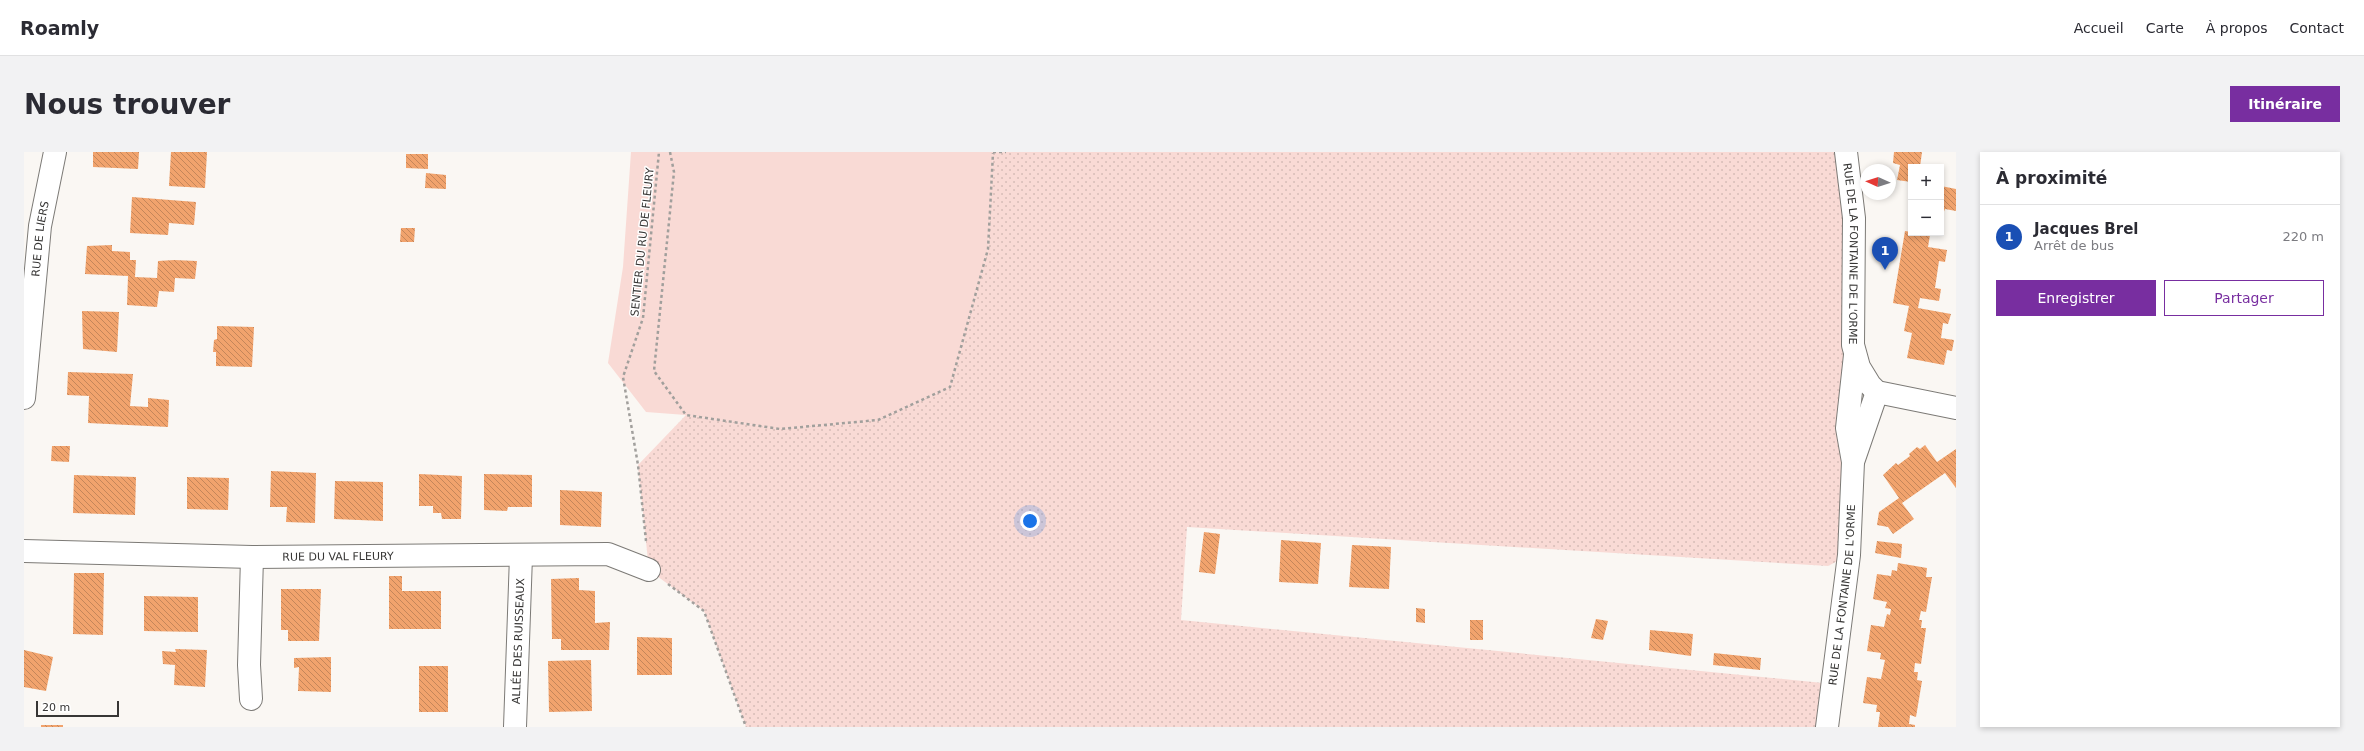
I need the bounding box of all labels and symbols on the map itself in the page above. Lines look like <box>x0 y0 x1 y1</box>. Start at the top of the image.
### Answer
street label: RUE DE LA FONTAINE DE L'ORME <box>1840 162 1860 345</box>
north arrow <box>1860 164 1896 200</box>
street label: SENTIER DU RU DE FLEURY <box>628 167 657 317</box>
street label: RUE DE LIERS <box>29 200 52 277</box>
pin: 1 <box>1872 237 1898 270</box>
street label: RUE DE LA FONTAINE DE L'ORME <box>1826 504 1858 686</box>
your location <box>1020 511 1040 531</box>
street label: RUE DU VAL FLEURY <box>282 550 394 564</box>
street label: ALLÉE DES RUISSEAUX <box>510 577 527 704</box>
scale bar <box>36 699 119 718</box>

